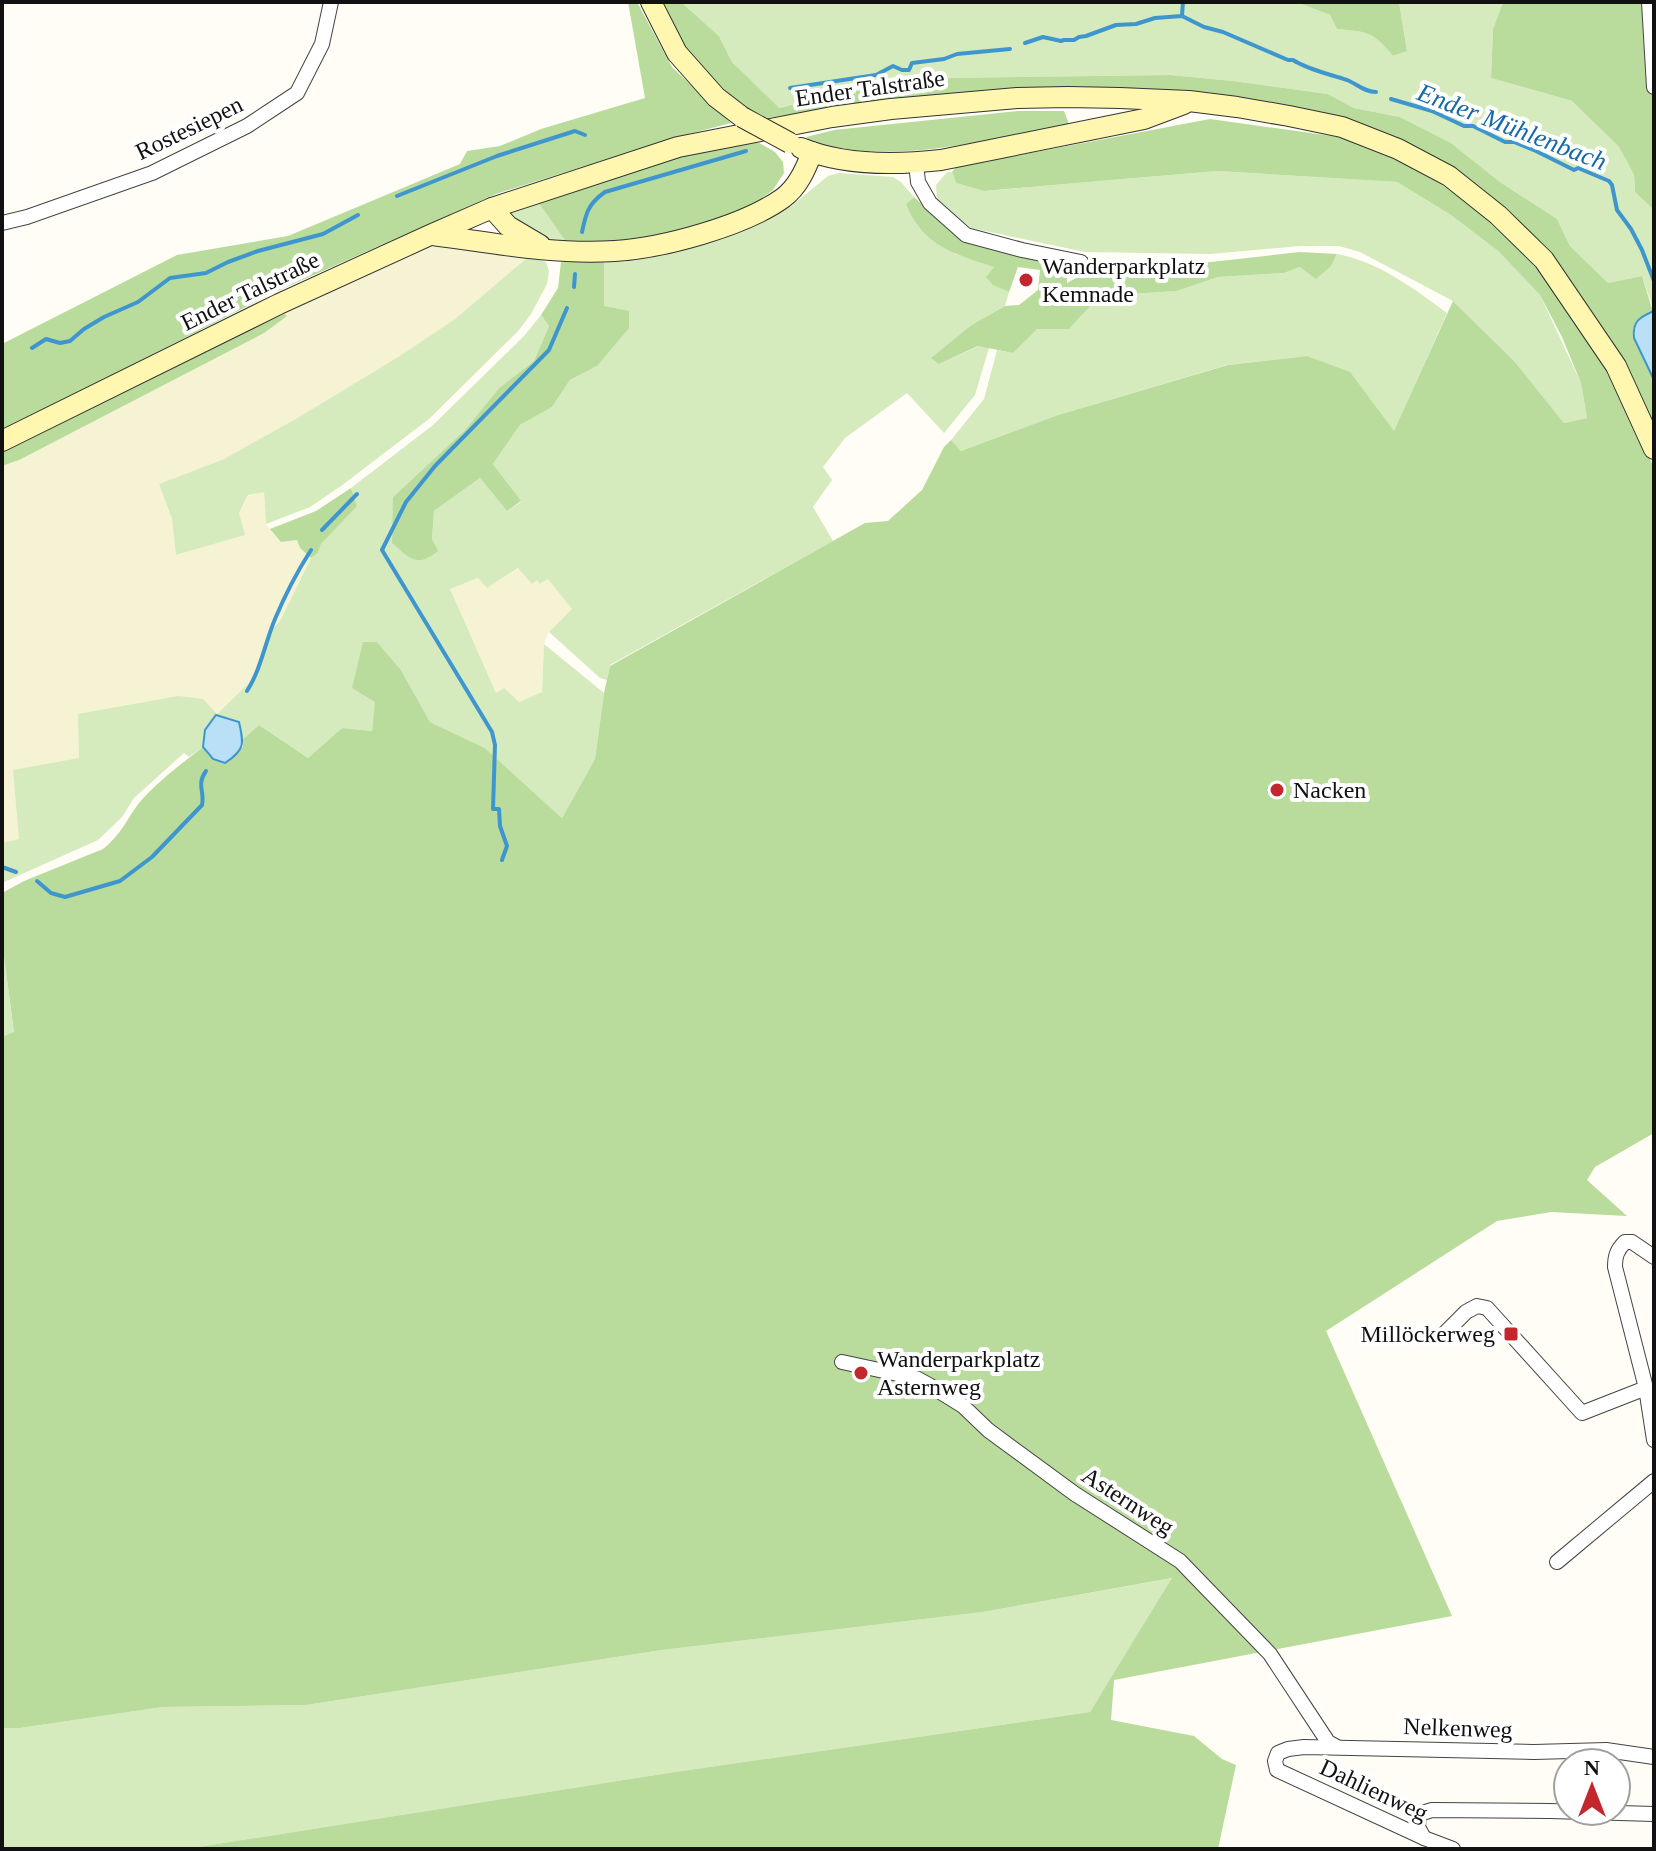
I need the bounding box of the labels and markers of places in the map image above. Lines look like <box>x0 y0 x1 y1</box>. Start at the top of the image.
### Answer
place label: Wanderparkplatz Kemnade <box>1042 253 1205 307</box>
marker: Wanderparkplatz Kemnade <box>1017 271 1035 289</box>
place label: Nacken <box>1293 777 1366 803</box>
marker: Nacken <box>1268 781 1286 799</box>
place label: Millöckerweg <box>1360 1321 1495 1347</box>
marker: Millöckerweg <box>1502 1325 1520 1343</box>
place label: Wanderparkplatz Asternweg <box>877 1346 1040 1400</box>
marker: Wanderparkplatz Asternweg <box>852 1364 870 1382</box>

